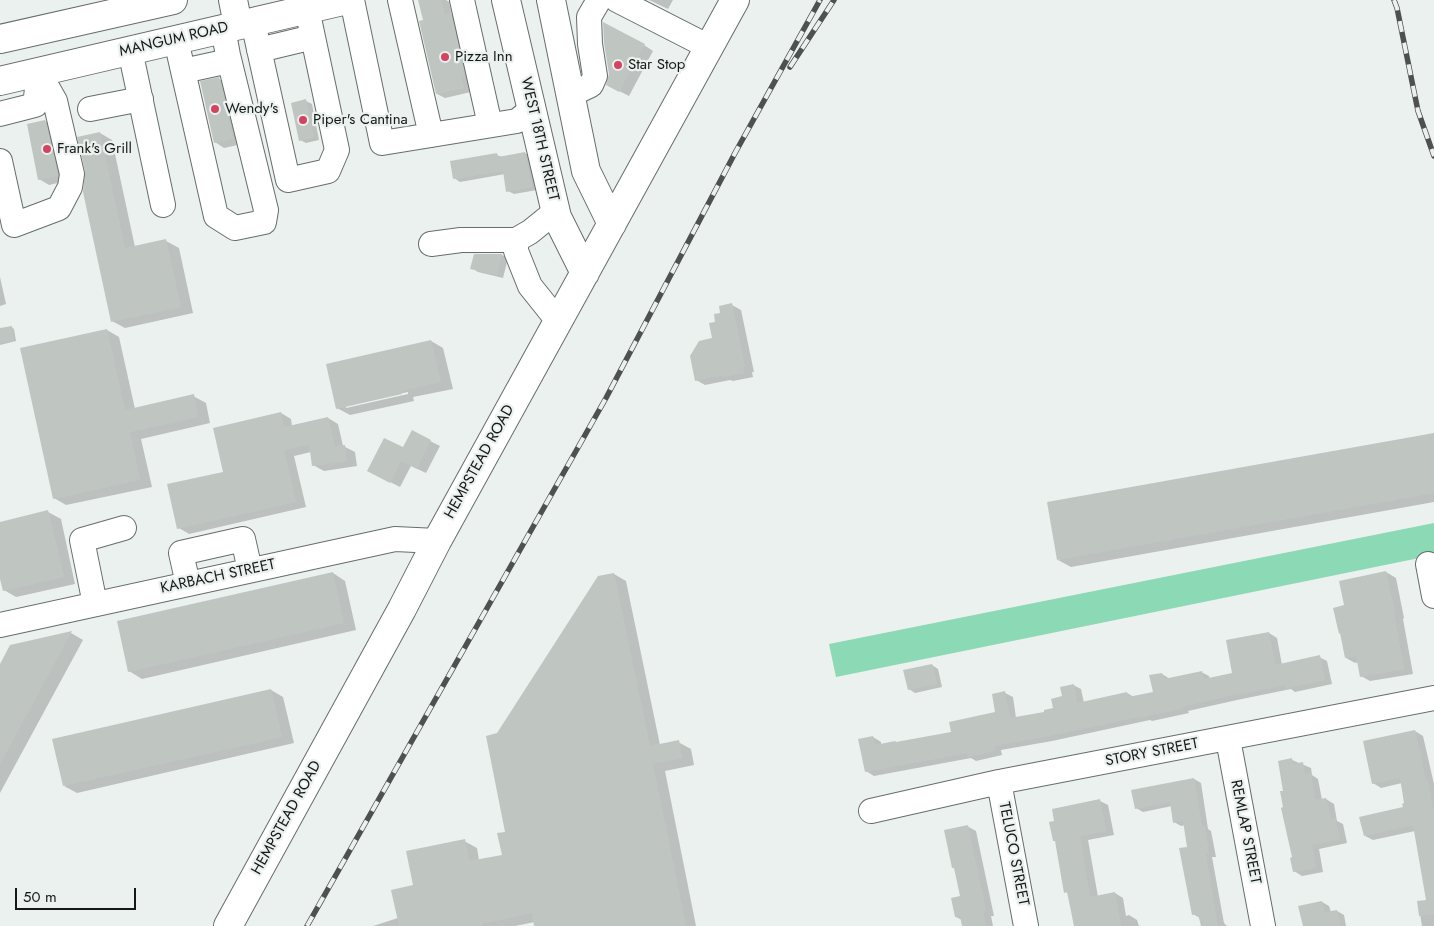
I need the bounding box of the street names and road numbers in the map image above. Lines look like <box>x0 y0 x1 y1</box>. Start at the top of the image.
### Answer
street label: MANGUM ROAD <box>118 19 230 61</box>
street label: WEST 18TH STREET <box>516 75 562 203</box>
street label: HEMPSTEAD ROAD <box>441 402 519 522</box>
street label: KARBACH STREET <box>159 556 277 598</box>
street label: STORY STREET <box>1104 735 1200 771</box>
street label: HEMPSTEAD ROAD <box>248 758 326 878</box>
street label: REMLAP STREET <box>1226 778 1264 886</box>
street label: TELUCO STREET <box>994 801 1032 907</box>

